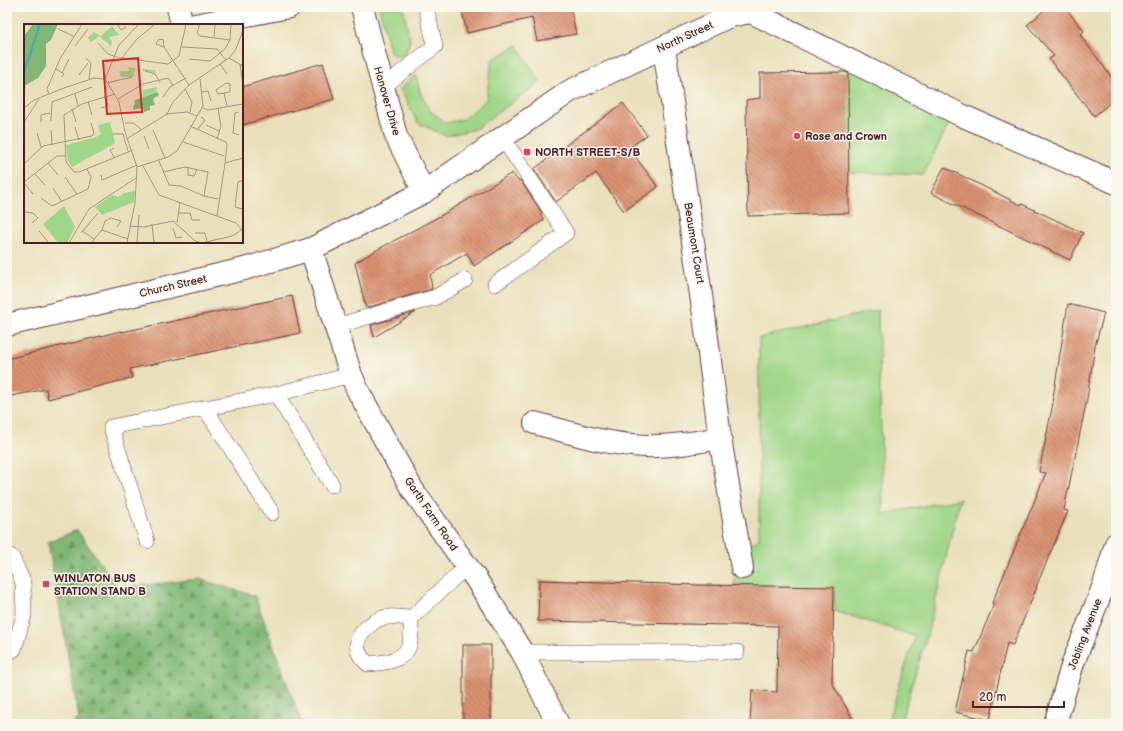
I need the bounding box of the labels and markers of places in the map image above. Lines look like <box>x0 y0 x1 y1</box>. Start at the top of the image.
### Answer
place label: Rose and Crown <box>805 130 887 143</box>
marker: Rose and Crown <box>792 131 802 141</box>
place label: NORTH STREET-S/B <box>535 146 641 159</box>
marker: NORTH STREET-S/B <box>522 147 532 157</box>
place label: WINLATON BUS STATION STAND B <box>54 572 146 598</box>
marker: WINLATON BUS STATION STAND B <box>41 579 51 589</box>

